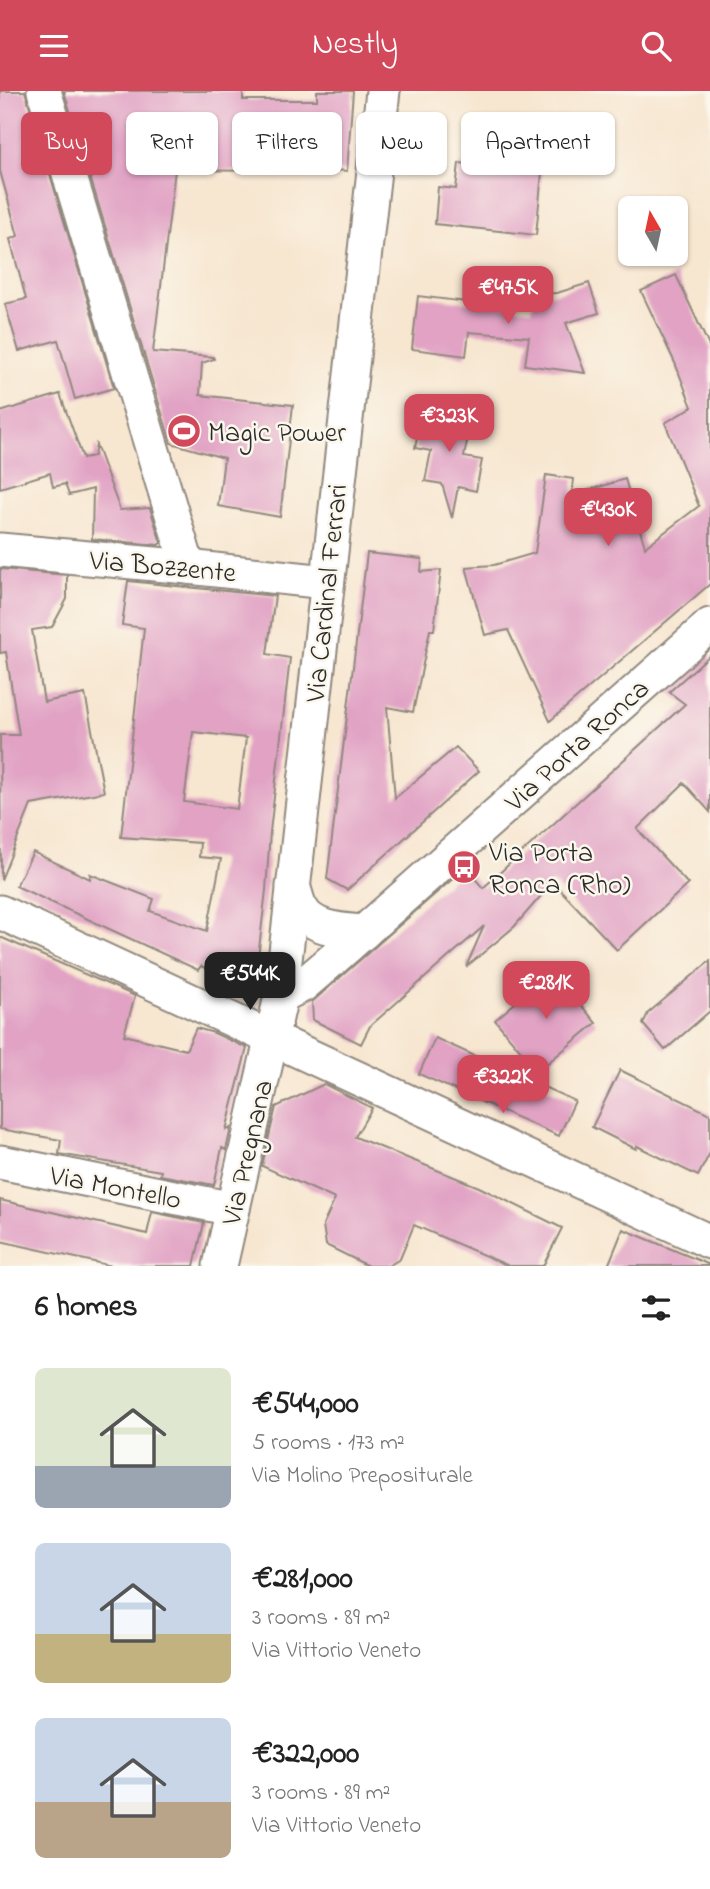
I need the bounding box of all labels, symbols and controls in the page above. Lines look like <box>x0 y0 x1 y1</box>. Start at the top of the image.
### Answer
text: Nestly <box>312 22 398 69</box>
icon: menu <box>35 27 73 65</box>
icon: search <box>637 27 675 65</box>
chip: Buy <box>21 112 112 175</box>
chip: Rent <box>126 112 218 175</box>
chip: Filters <box>232 112 342 175</box>
chip: New <box>356 112 447 175</box>
chip: Apartment <box>461 112 615 175</box>
north arrow <box>618 196 688 266</box>
map controls <box>618 196 688 266</box>
pin: €475K <box>459 267 557 326</box>
text: €475K <box>478 272 538 305</box>
pin: €323K <box>400 395 498 454</box>
text: €323K <box>420 400 478 433</box>
sports icon: Magic Power <box>165 412 203 450</box>
place label: Magic Power <box>208 414 346 455</box>
street label: Via Cardinal Ferrari <box>297 482 360 705</box>
pin: €430K <box>559 489 657 548</box>
text: €430K <box>580 494 636 527</box>
street label: Via Bozzente <box>87 542 238 595</box>
street label: Via Porta Ronca <box>496 670 660 824</box>
place label: Via Porta Ronca (Rho) <box>488 834 631 907</box>
bus stop icon: Via Porta Ronca (Rho) <box>445 848 483 886</box>
pin: €544K <box>201 953 299 1012</box>
text: €544K <box>220 958 280 991</box>
pin: €281K <box>497 961 595 1021</box>
text: €281K <box>519 967 573 1000</box>
pin: €322K <box>454 1055 552 1115</box>
text: €322K <box>473 1061 533 1094</box>
street label: Via Pregnana <box>213 1076 286 1230</box>
street label: Via Montello <box>45 1156 185 1222</box>
text: 6 homes <box>35 1286 138 1330</box>
icon: filters <box>637 1289 675 1327</box>
text: €544,000 <box>252 1383 359 1427</box>
icon: home <box>91 1396 175 1480</box>
text: 5 rooms · 173 m² <box>252 1427 405 1460</box>
text: Via Molino Prepositurale <box>252 1460 473 1493</box>
text: €281,000 <box>252 1558 353 1602</box>
icon: home <box>91 1571 175 1655</box>
text: 3 rooms · 89 m² <box>252 1602 390 1635</box>
text: Via Vittorio Veneto <box>252 1635 421 1668</box>
text: €322,000 <box>252 1733 359 1777</box>
icon: home <box>91 1746 175 1830</box>
text: 3 rooms · 89 m² <box>252 1777 390 1810</box>
text: Via Vittorio Veneto <box>252 1810 421 1843</box>

